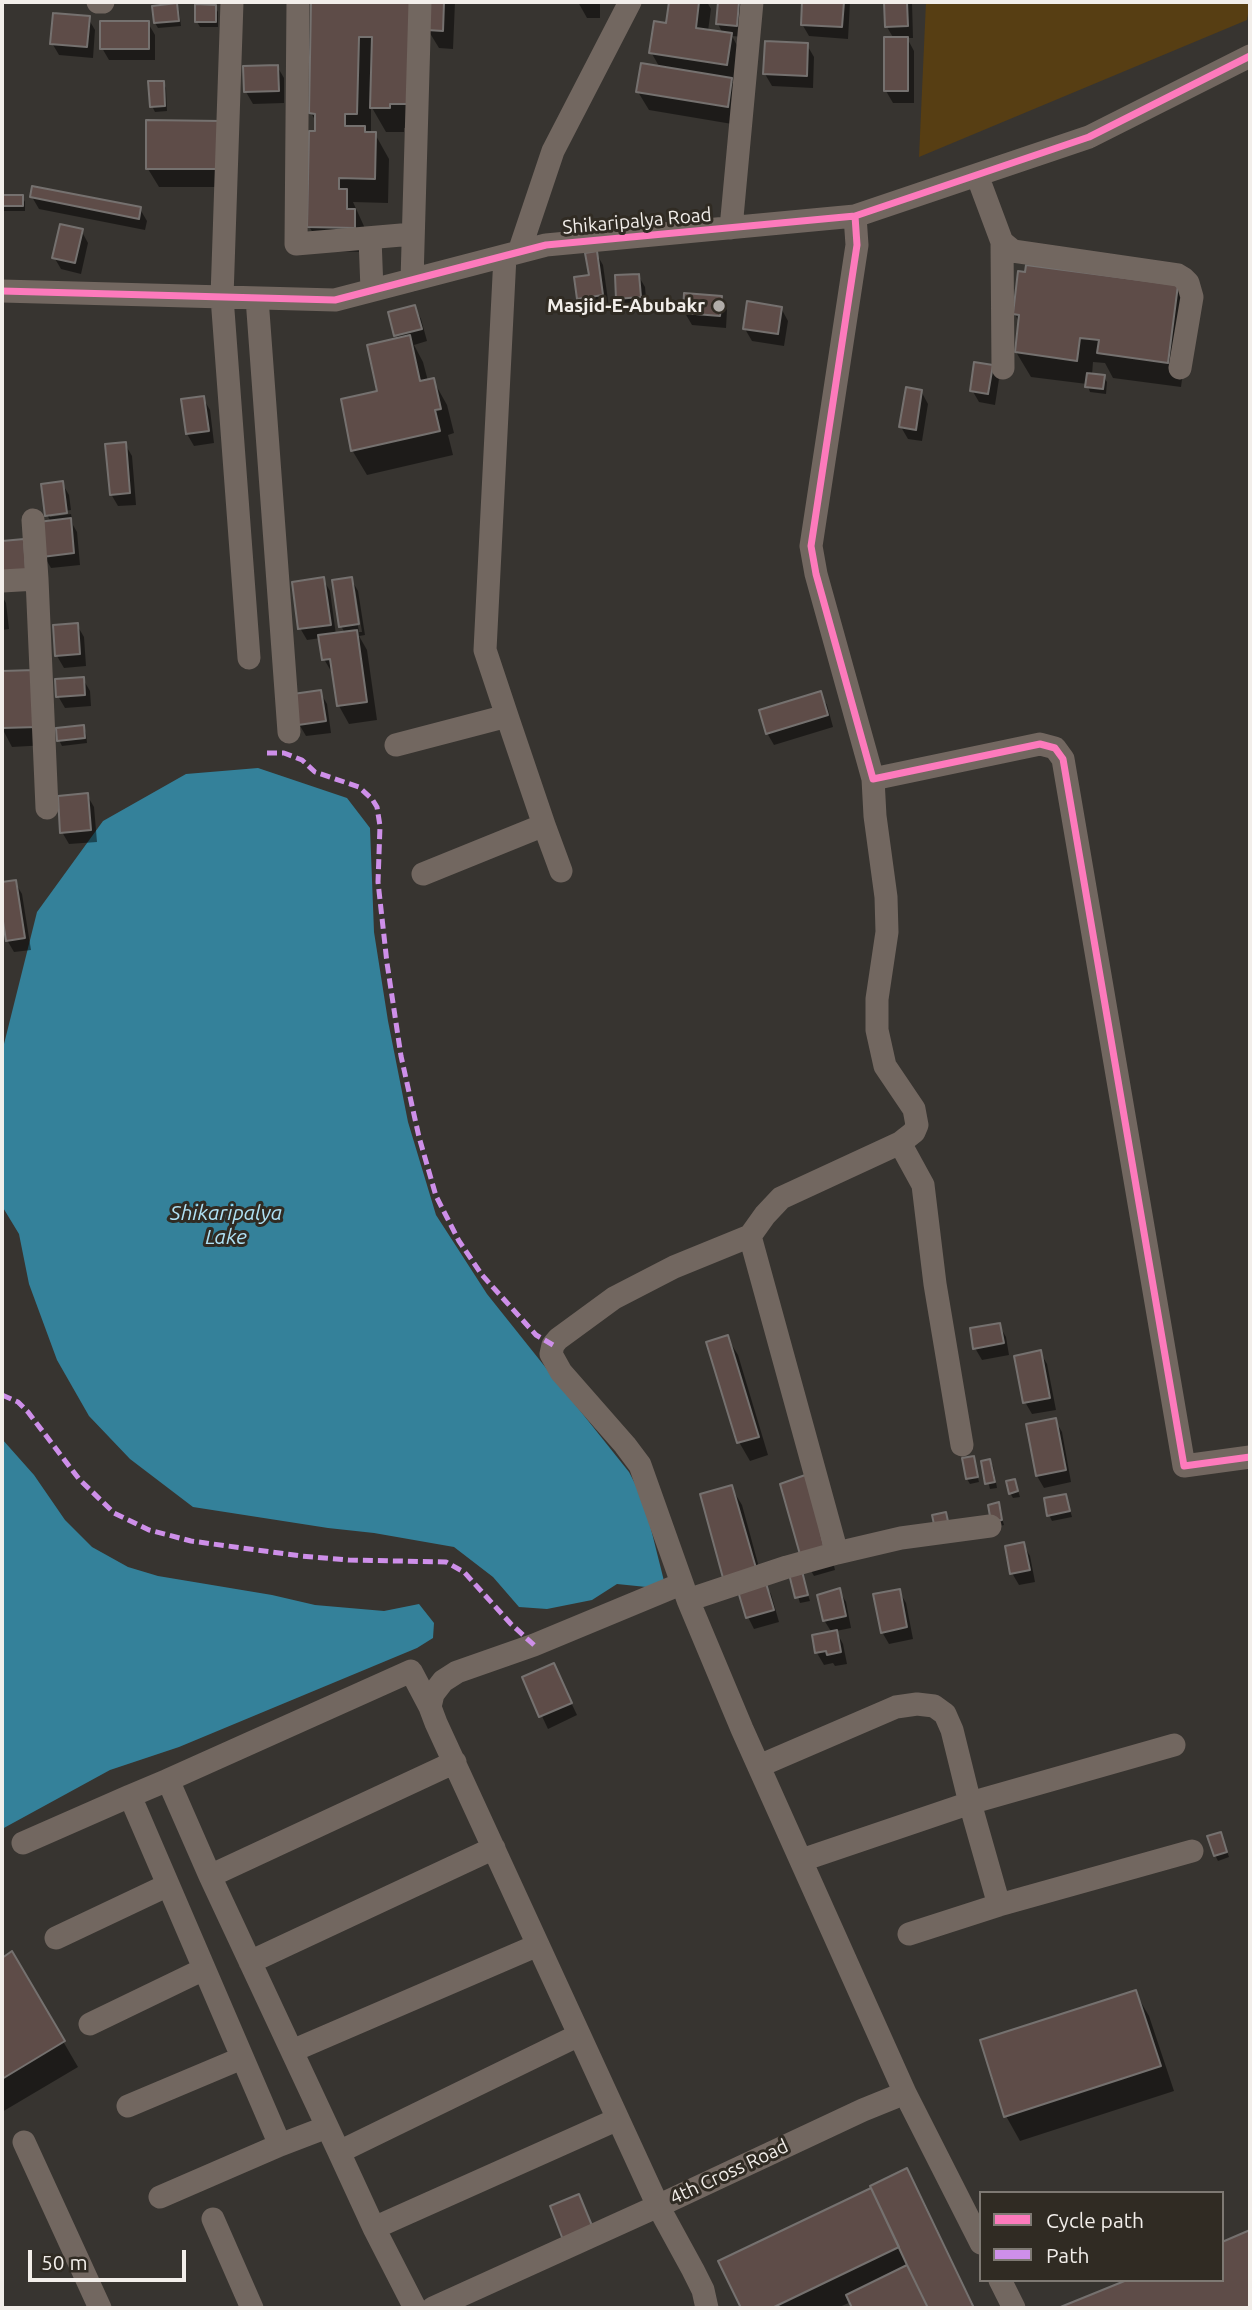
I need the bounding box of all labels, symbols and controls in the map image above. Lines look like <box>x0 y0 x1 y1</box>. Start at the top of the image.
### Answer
street label: Shikaripalya Road <box>562 203 712 239</box>
place label: Masjid-E-Abubakr <box>547 295 705 317</box>
marker: Masjid-E-Abubakr <box>711 298 727 314</box>
water label: Shikaripalya Lake <box>170 1200 282 1250</box>
street label: 4th Cross Road <box>666 2135 792 2209</box>
legend <box>979 2191 1224 2282</box>
text: Cycle path <box>1046 2208 1144 2232</box>
scale bar <box>32 2236 189 2280</box>
text: Path <box>1046 2243 1089 2267</box>
text: 50 m <box>41 2250 88 2274</box>

